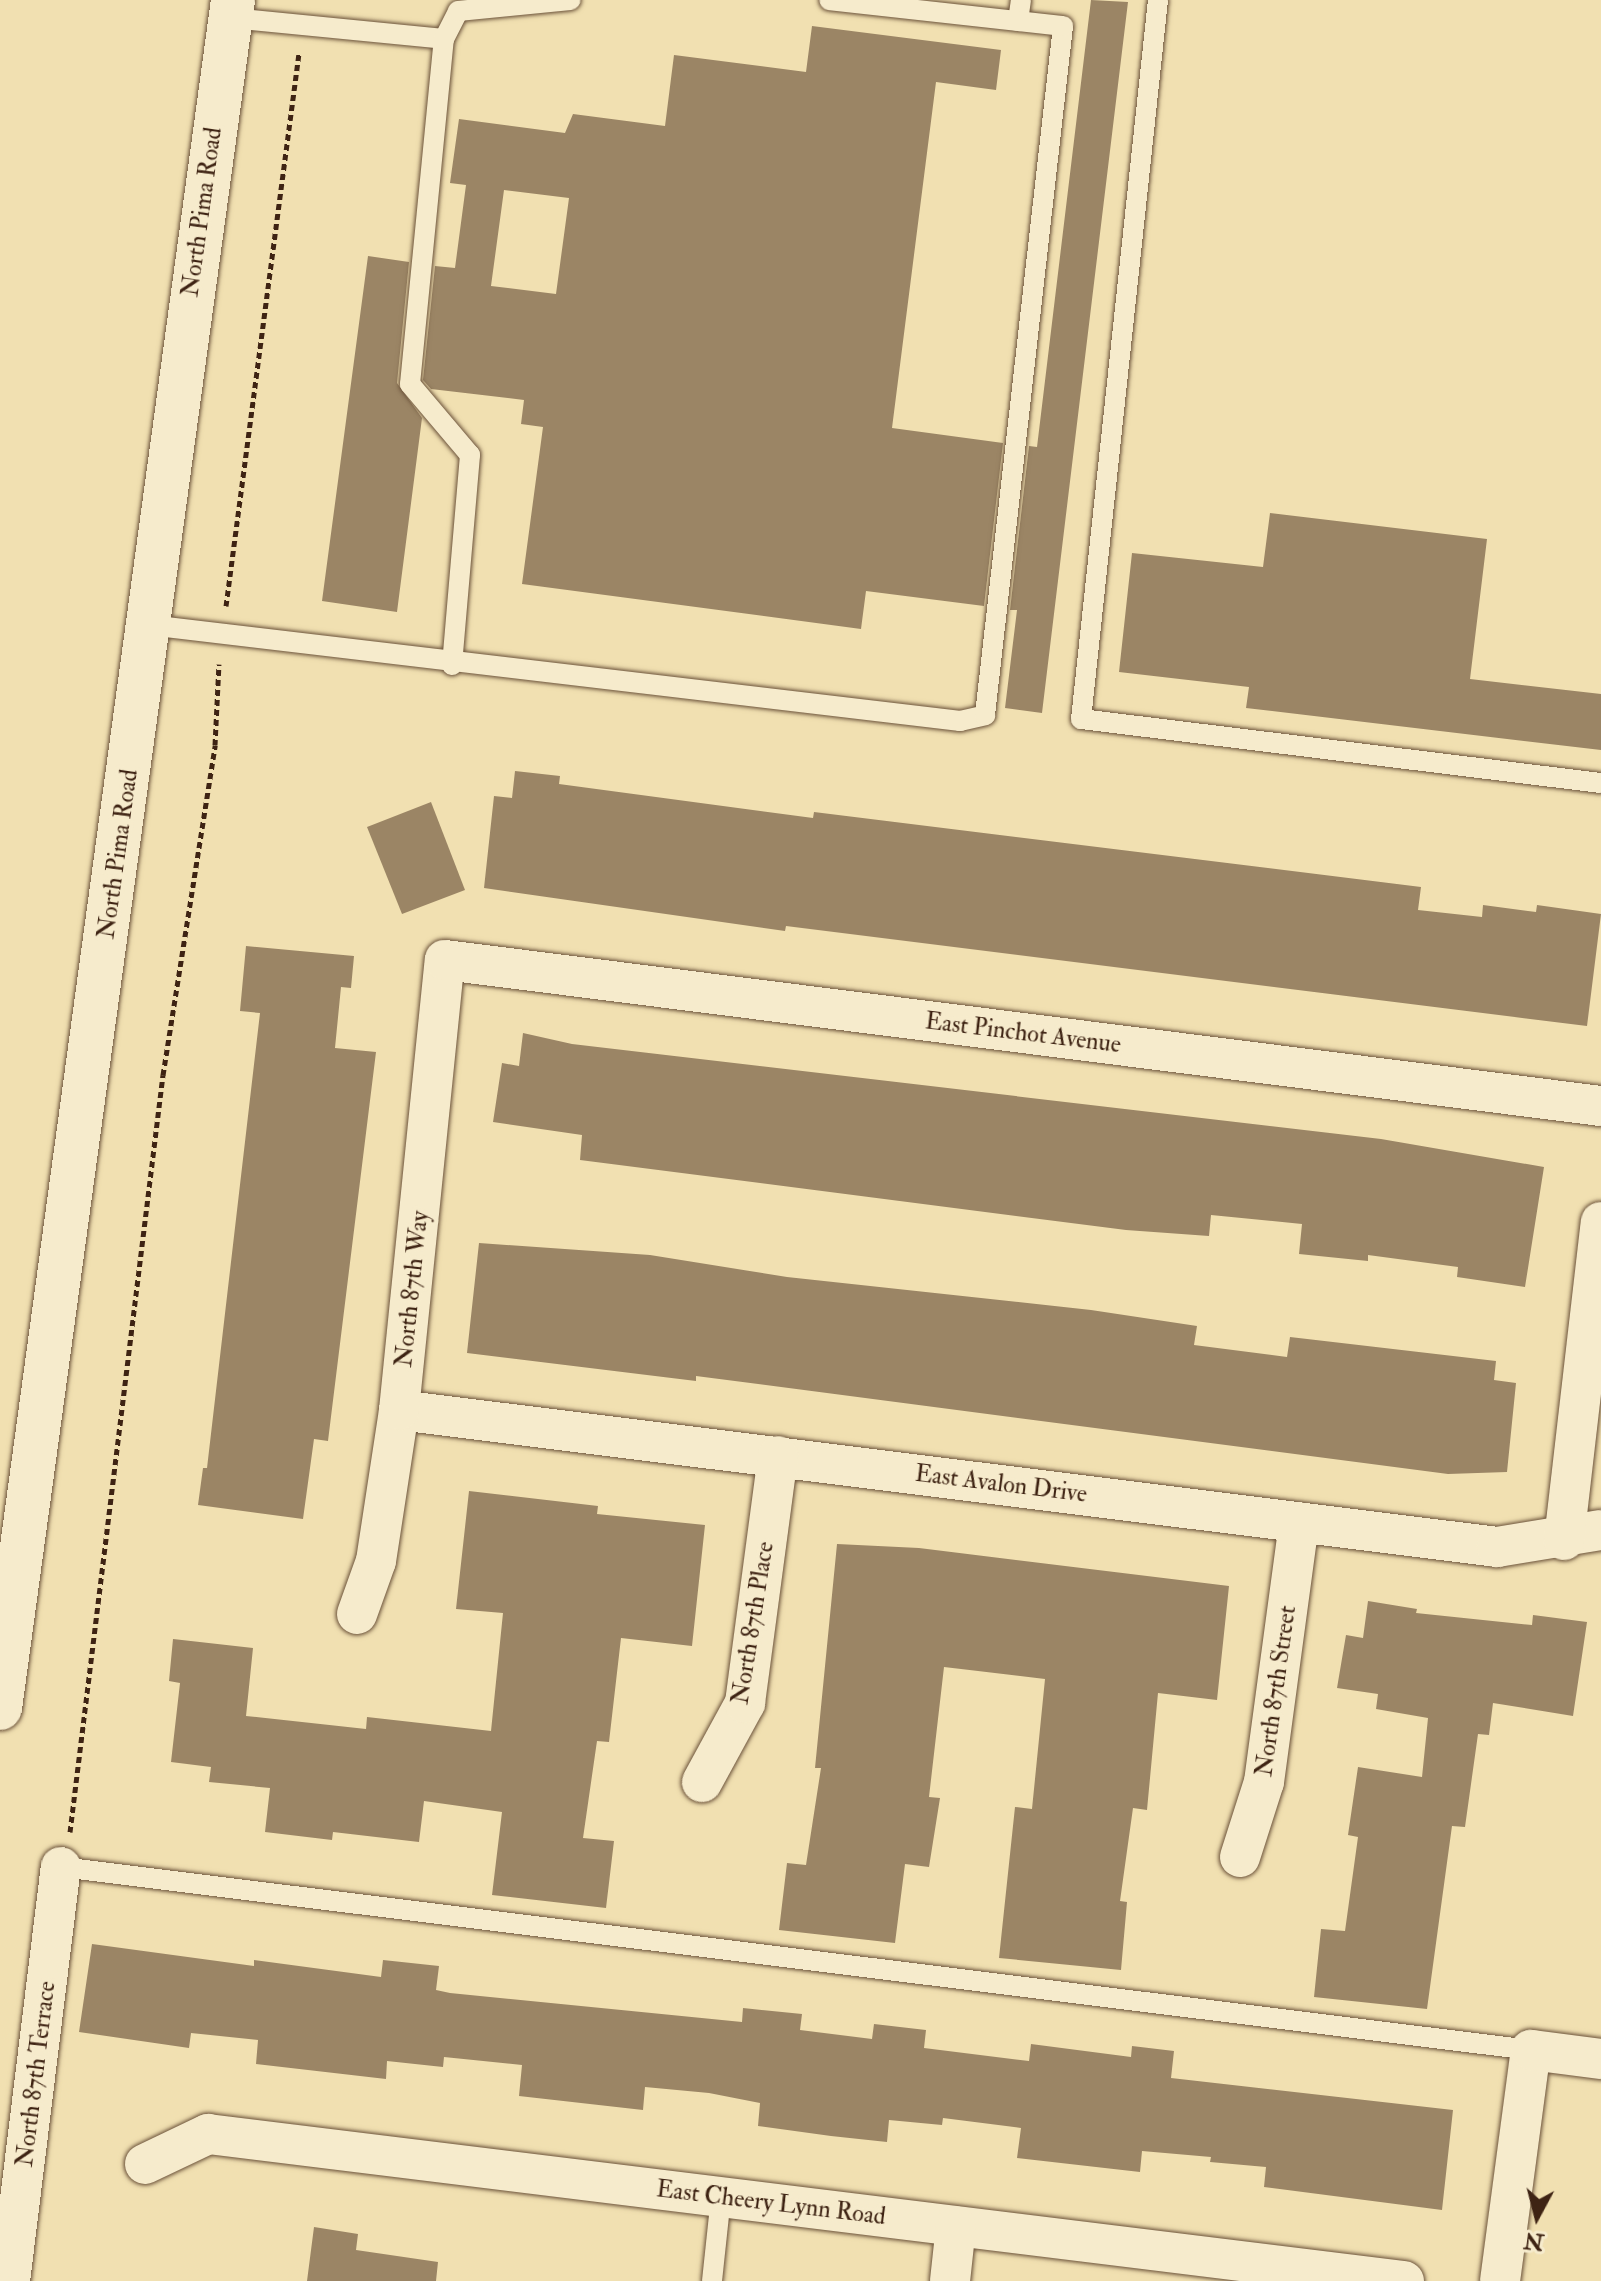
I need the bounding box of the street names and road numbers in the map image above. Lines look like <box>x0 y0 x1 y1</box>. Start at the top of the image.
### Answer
street label: North Pima Road <box>176 125 228 299</box>
street label: North Pima Road <box>92 767 144 941</box>
street label: East Pinchot Avenue <box>923 1007 1123 1059</box>
street label: North 87th Way <box>389 1209 435 1369</box>
street label: East Avalon Drive <box>913 1459 1089 1509</box>
street label: North 87th Place <box>726 1540 780 1706</box>
street label: North 87th Street <box>1250 1604 1302 1778</box>
street label: North 87th Terrace <box>10 1980 62 2168</box>
street label: East Cheery Lynn Road <box>655 2175 887 2231</box>

